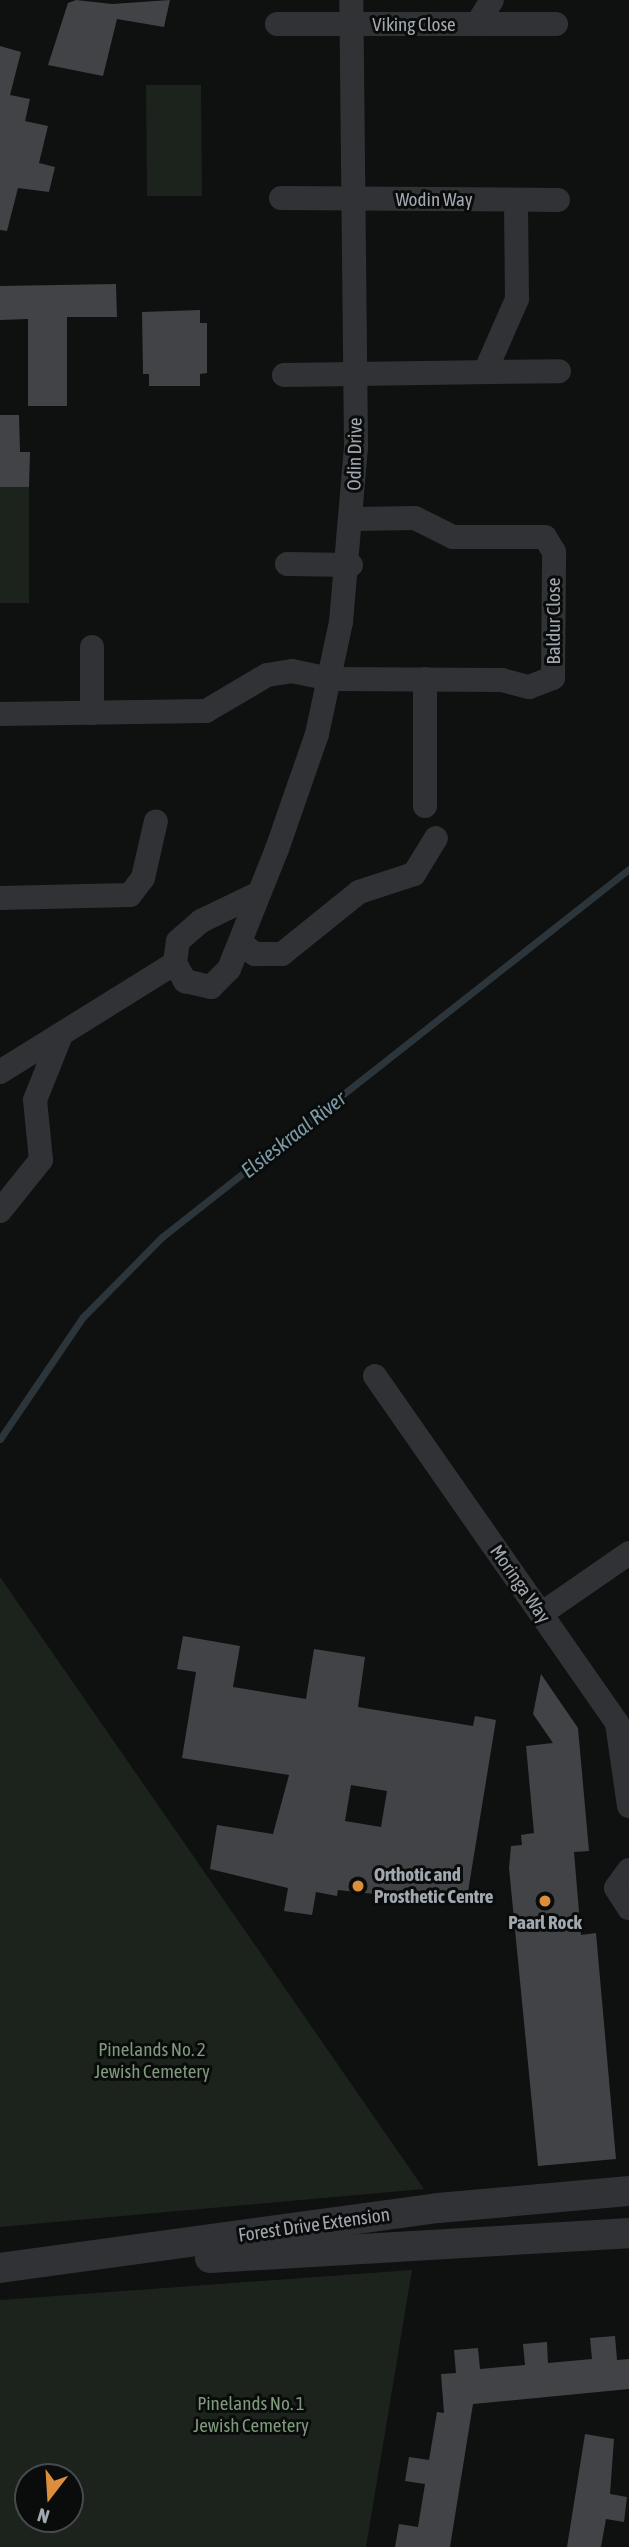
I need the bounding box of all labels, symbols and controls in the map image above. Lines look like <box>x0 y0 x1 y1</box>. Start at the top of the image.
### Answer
street label: Viking Close <box>372 14 456 36</box>
street label: Wodin Way <box>395 189 473 211</box>
street label: Odin Drive <box>343 417 367 491</box>
street label: Baldur Close <box>543 578 565 664</box>
water label: Elsieskraal River <box>236 1085 350 1183</box>
street label: Moringa Way <box>485 1541 555 1627</box>
place label: Orthotic and Prosthetic Centre <box>374 1864 493 1908</box>
marker: Orthotic and Prosthetic Centre <box>348 1876 368 1896</box>
marker: Paarl Rock <box>537 1893 553 1909</box>
place label: Paarl Rock <box>508 1912 582 1934</box>
park label: Pinelands No. 2 Jewish Cemetery <box>94 2039 210 2083</box>
street label: Forest Drive Extension <box>237 2203 391 2247</box>
park label: Pinelands No. 1 Jewish Cemetery <box>193 2393 309 2437</box>
north arrow <box>14 2463 84 2533</box>
text: N <box>35 2504 52 2528</box>

